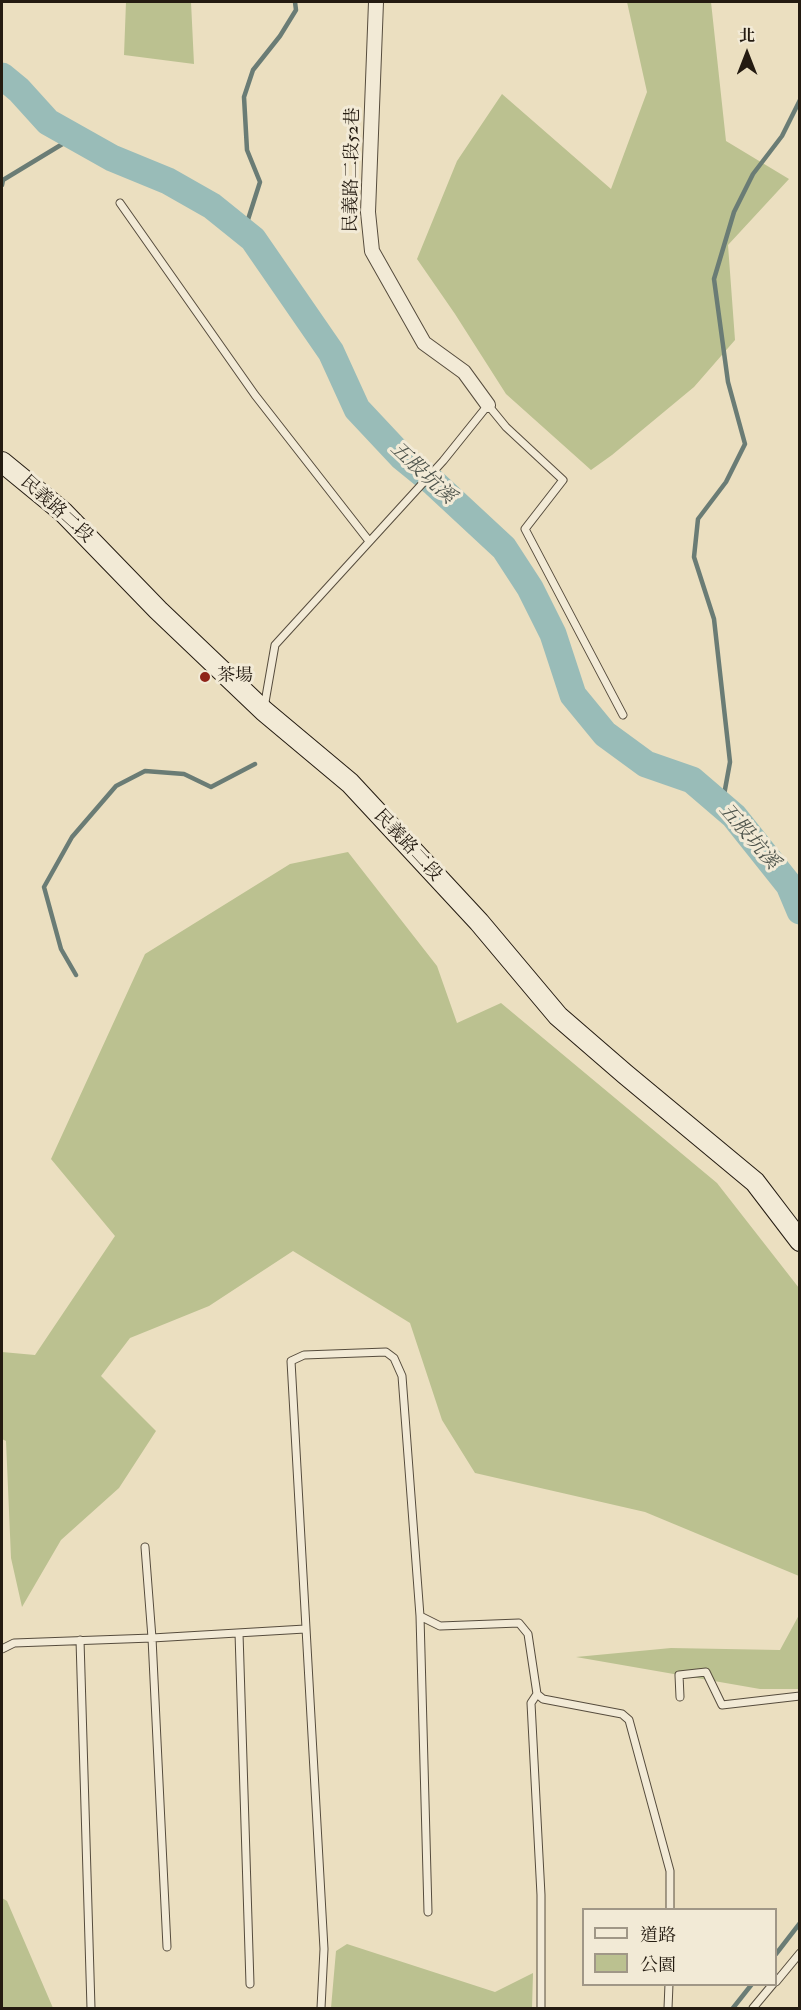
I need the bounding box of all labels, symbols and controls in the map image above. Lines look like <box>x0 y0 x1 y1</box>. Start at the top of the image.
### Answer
north arrow <box>717 24 777 84</box>
text: 北 <box>739 26 755 46</box>
street label: 民義路二段52巷 <box>341 107 365 233</box>
water label: 五股坑溪 <box>385 438 459 510</box>
street label: 民義路二段 <box>15 472 97 548</box>
place label: 茶場 <box>217 666 253 688</box>
marker: 茶場 <box>198 670 212 684</box>
water label: 五股坑溪 <box>713 799 783 875</box>
street label: 民義路二段 <box>368 806 446 886</box>
legend <box>582 1908 777 1986</box>
text: 道路 <box>640 1924 676 1947</box>
text: 公園 <box>640 1954 676 1977</box>

